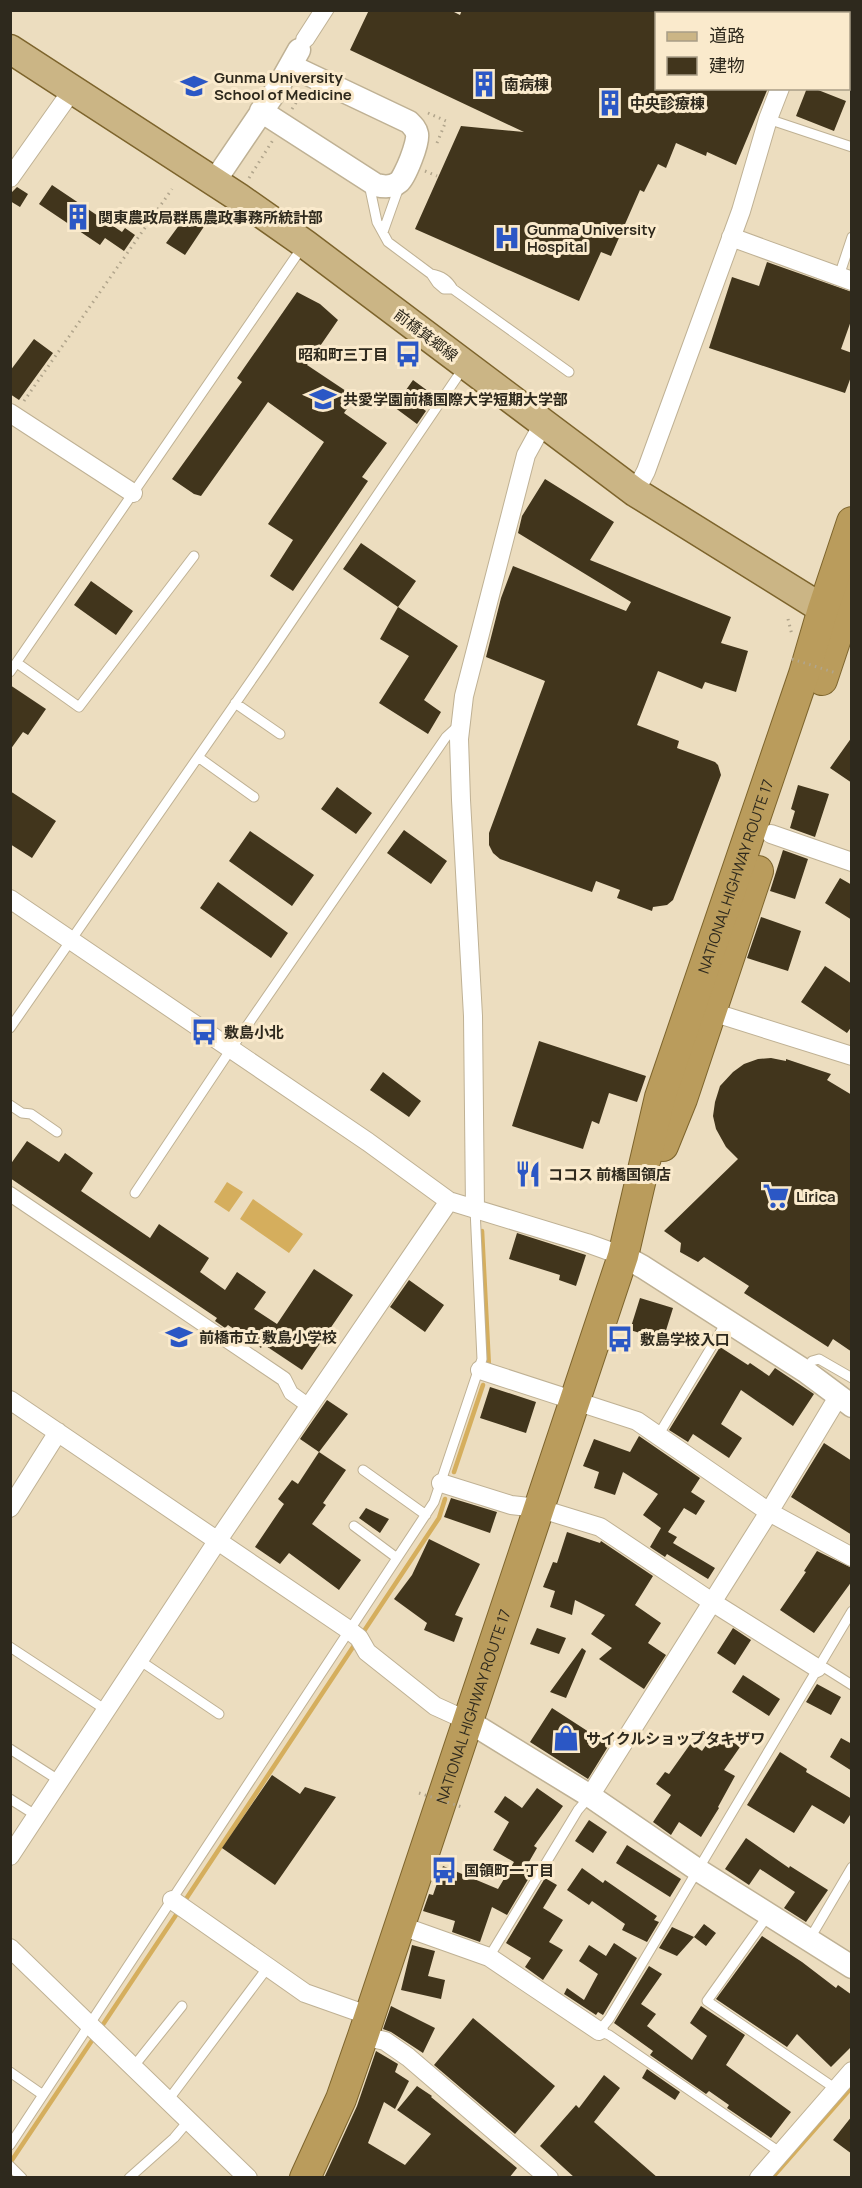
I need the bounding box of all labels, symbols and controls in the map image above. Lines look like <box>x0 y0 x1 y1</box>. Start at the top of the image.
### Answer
legend <box>655 12 850 90</box>
text: 道路 <box>709 23 745 47</box>
text: 建物 <box>709 53 745 77</box>
place label: Gunma University School of Medicine <box>214 67 352 105</box>
building icon: 南病棟 <box>469 69 499 99</box>
school or university icon: Gunma University School of Medicine <box>179 71 209 101</box>
place label: 南病棟 <box>504 74 549 95</box>
building icon: 中央診療棟 <box>595 88 625 118</box>
place label: 中央診療棟 <box>630 93 705 114</box>
building icon: 関東農政局群馬農政事務所統計部 <box>63 202 93 232</box>
place label: 関東農政局群馬農政事務所統計部 <box>98 207 323 228</box>
place label: Gunma University Hospital <box>527 219 657 257</box>
hospital icon: Gunma University Hospital <box>492 223 522 253</box>
street label: 前橋箕郷線 <box>390 304 462 366</box>
bus stop icon: 昭和町三丁目 <box>393 339 423 369</box>
place label: 昭和町三丁目 <box>298 344 388 365</box>
school or university icon: 共愛学園前橋国際大学短期大学部 <box>308 384 338 414</box>
place label: 共愛学園前橋国際大学短期大学部 <box>343 389 568 410</box>
street label: NATIONAL HIGHWAY ROUTE 17 <box>692 777 778 976</box>
bus stop icon: 敷島小北 <box>189 1017 219 1047</box>
place label: 敷島小北 <box>224 1022 284 1043</box>
restaurant icon: ココス 前橋国領店 <box>513 1159 543 1189</box>
place label: ココス 前橋国領店 <box>548 1164 671 1185</box>
supermarket icon: Lirica <box>761 1181 791 1211</box>
place label: Lirica <box>796 1186 836 1207</box>
school or university icon: 前橋市立 敷島小学校 <box>164 1322 194 1352</box>
bus stop icon: 敷島学校入口 <box>605 1324 635 1354</box>
place label: 前橋市立 敷島小学校 <box>199 1327 337 1348</box>
place label: 敷島学校入口 <box>640 1329 730 1350</box>
street label: NATIONAL HIGHWAY ROUTE 17 <box>431 1606 515 1806</box>
shop icon: サイクルショップタキザワ <box>551 1723 581 1753</box>
place label: サイクルショップタキザワ <box>586 1728 765 1749</box>
bus stop icon: 国領町一丁目 <box>429 1855 459 1885</box>
place label: 国領町一丁目 <box>464 1860 554 1881</box>

